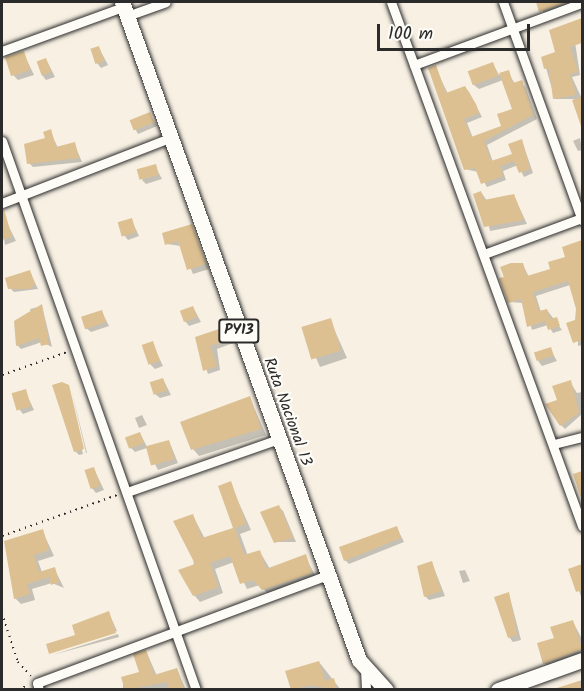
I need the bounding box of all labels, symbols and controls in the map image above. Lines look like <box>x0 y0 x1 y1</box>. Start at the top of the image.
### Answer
scale bar <box>380 12 533 50</box>
text: 100 m <box>388 20 433 49</box>
road number: PY13 <box>218 319 260 343</box>
street label: Ruta Nacional 13 <box>258 355 316 469</box>

